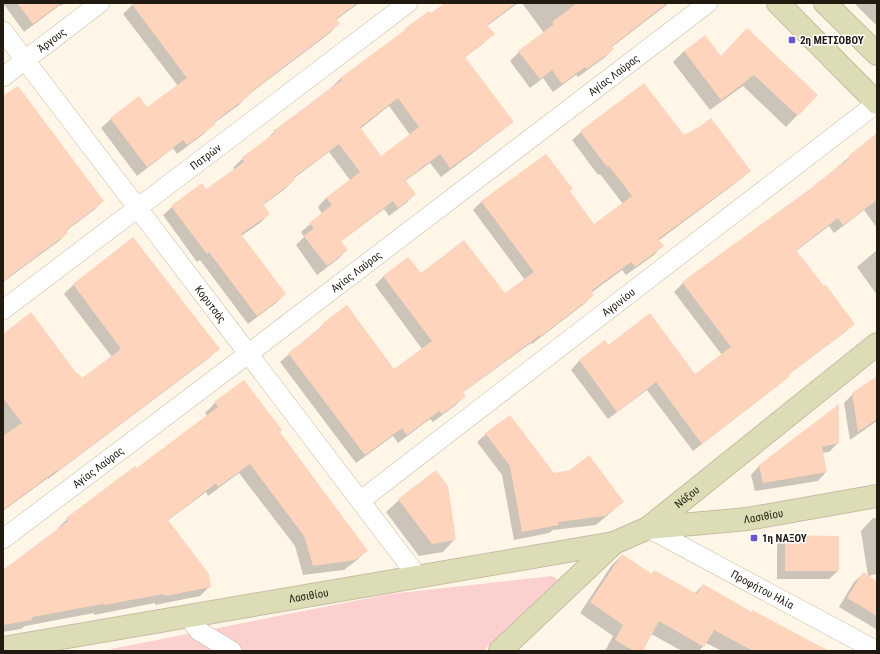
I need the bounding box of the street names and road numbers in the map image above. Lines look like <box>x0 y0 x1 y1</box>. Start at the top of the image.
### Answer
street label: Άργους <box>35 25 68 55</box>
street label: Αγίας Λαύρας <box>586 51 642 99</box>
street label: Πατρών <box>187 141 224 172</box>
street label: Αγίας Λαύρας <box>328 248 384 295</box>
street label: Κορυτσάς <box>192 283 229 325</box>
street label: Αγρινίου <box>599 285 637 319</box>
street label: Αγίας Λαύρας <box>70 444 126 491</box>
street label: Νάξου <box>672 483 702 511</box>
street label: Λασιθίου <box>743 506 784 526</box>
street label: Προφήτου Ηλία <box>729 567 797 612</box>
street label: Λασιθίου <box>288 586 329 605</box>

